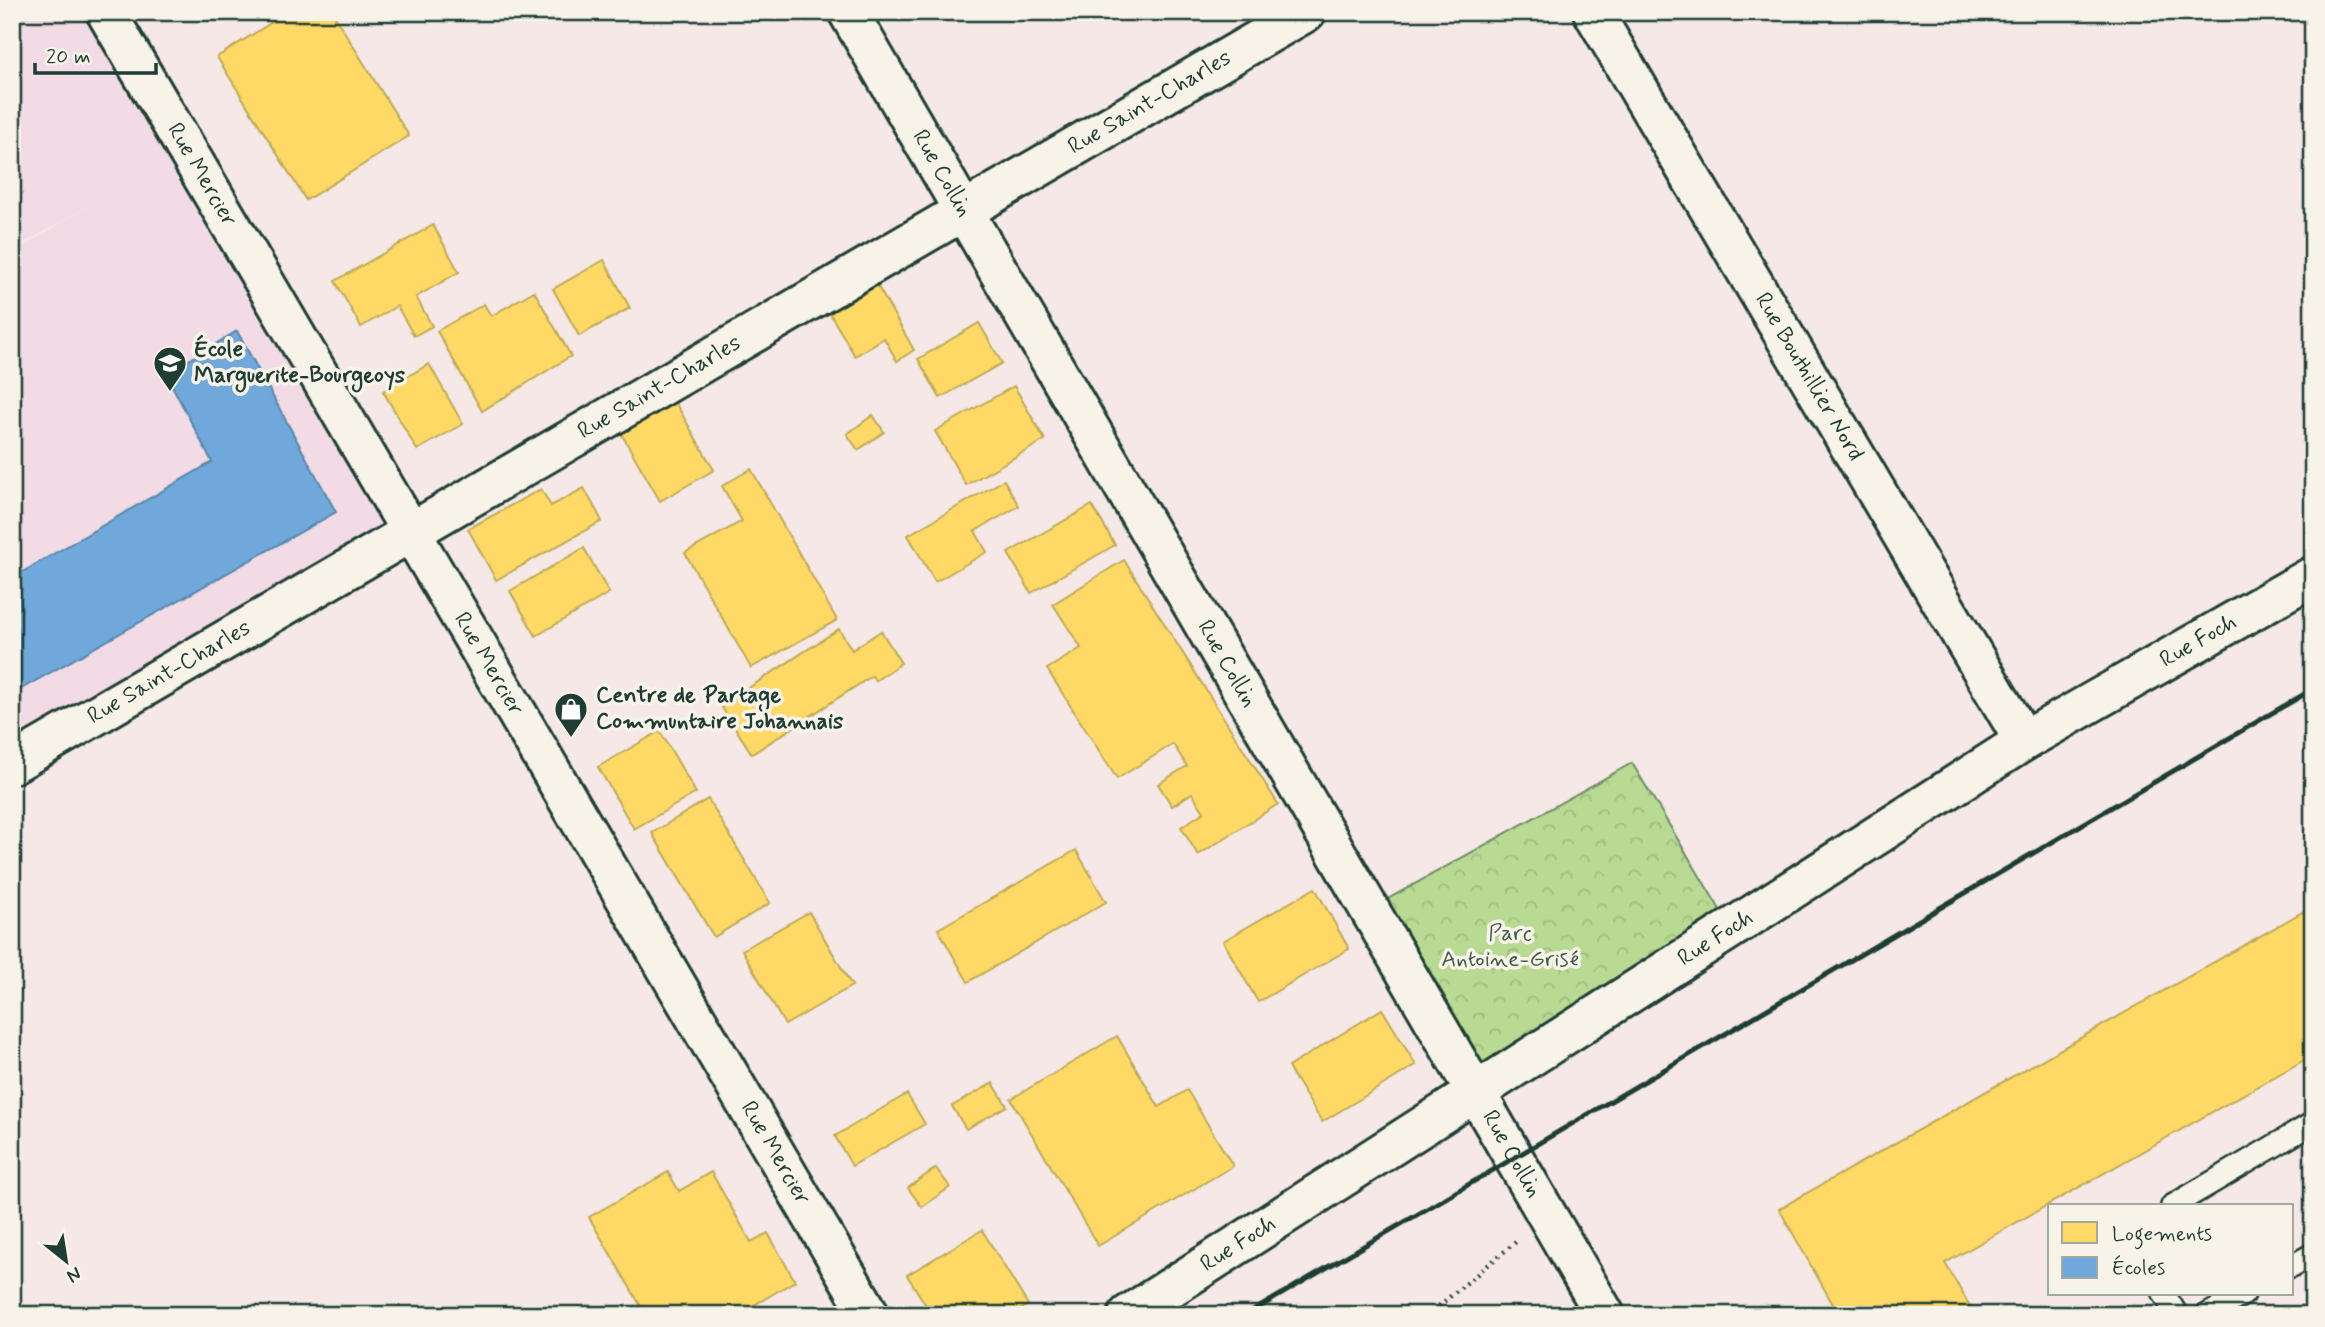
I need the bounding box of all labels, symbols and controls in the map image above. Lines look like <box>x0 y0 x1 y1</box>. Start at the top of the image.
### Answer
scale bar <box>35 32 156 76</box>
text: 20 m <box>46 43 91 71</box>
street label: Rue Saint-Charles <box>1063 44 1237 162</box>
street label: Rue Mercier <box>159 118 244 233</box>
street label: Rue Collin <box>905 125 979 223</box>
street label: Rue Bouthillier Nord <box>1747 287 1870 467</box>
street label: Rue Saint-Charles <box>572 328 747 447</box>
place label: École Marguerite-Bourgeoys <box>194 334 406 393</box>
school or university icon: École Marguerite-Bourgeoys <box>151 344 189 393</box>
street label: Rue Mercier <box>446 607 531 722</box>
street label: Rue Foch <box>2155 608 2242 675</box>
street label: Rue Saint-Charles <box>82 613 256 732</box>
street label: Rue Collin <box>1190 615 1264 713</box>
place label: Centre de Partage Communtaire Johannais <box>596 681 844 737</box>
shop icon: Centre de Partage Communtaire Johannais <box>552 690 590 739</box>
street label: Rue Foch <box>1672 903 1759 974</box>
park label: Parc Antoine-Grisé <box>1441 919 1579 975</box>
street label: Rue Mercier <box>733 1096 817 1211</box>
street label: Rue Collin <box>1474 1105 1549 1203</box>
legend <box>2048 1204 2294 1296</box>
street label: Rue Foch <box>1195 1209 1282 1280</box>
text: Logements <box>2112 1220 2212 1250</box>
north arrow <box>32 1226 102 1296</box>
text: Écoles <box>2112 1254 2165 1282</box>
text: N <box>62 1260 85 1288</box>

